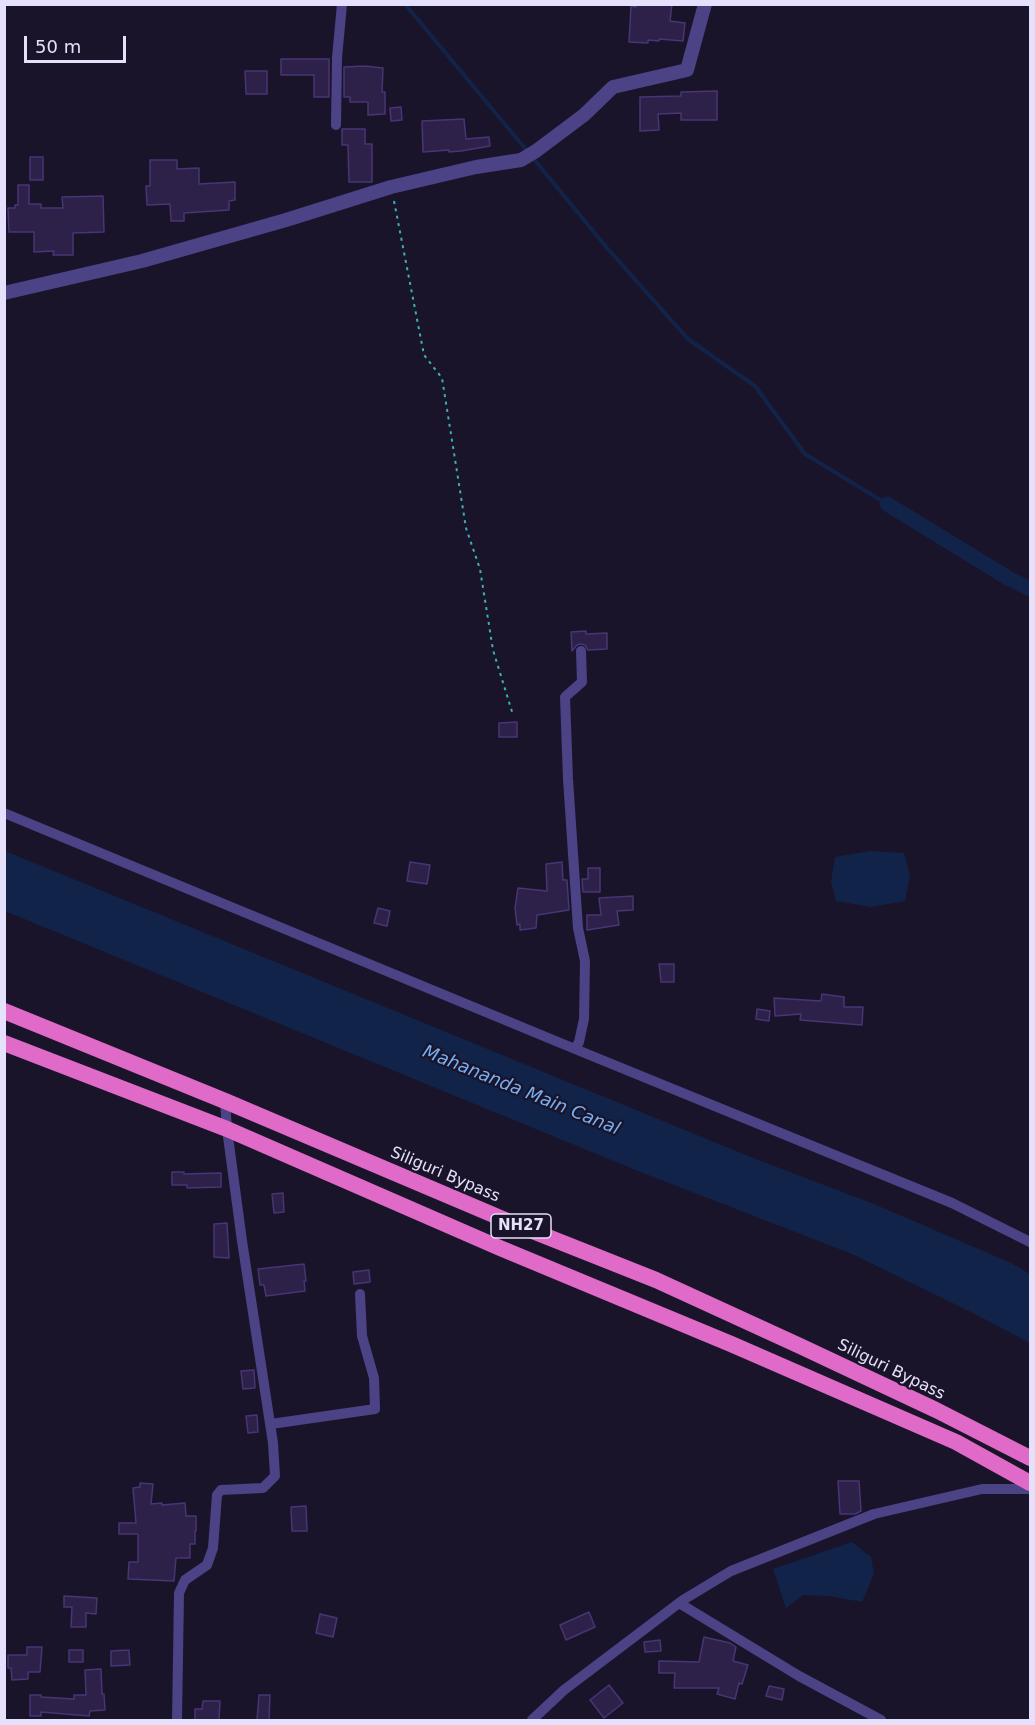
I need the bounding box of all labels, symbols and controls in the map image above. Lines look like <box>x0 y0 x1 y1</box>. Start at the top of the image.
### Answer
scale bar <box>27 24 129 62</box>
text: 50 m <box>35 36 81 57</box>
water label: Mahananda Main Canal <box>419 1042 623 1140</box>
street label: Siliguri Bypass <box>387 1143 503 1207</box>
road number: NH27 <box>491 1214 551 1238</box>
street label: Siliguri Bypass <box>834 1336 948 1404</box>

